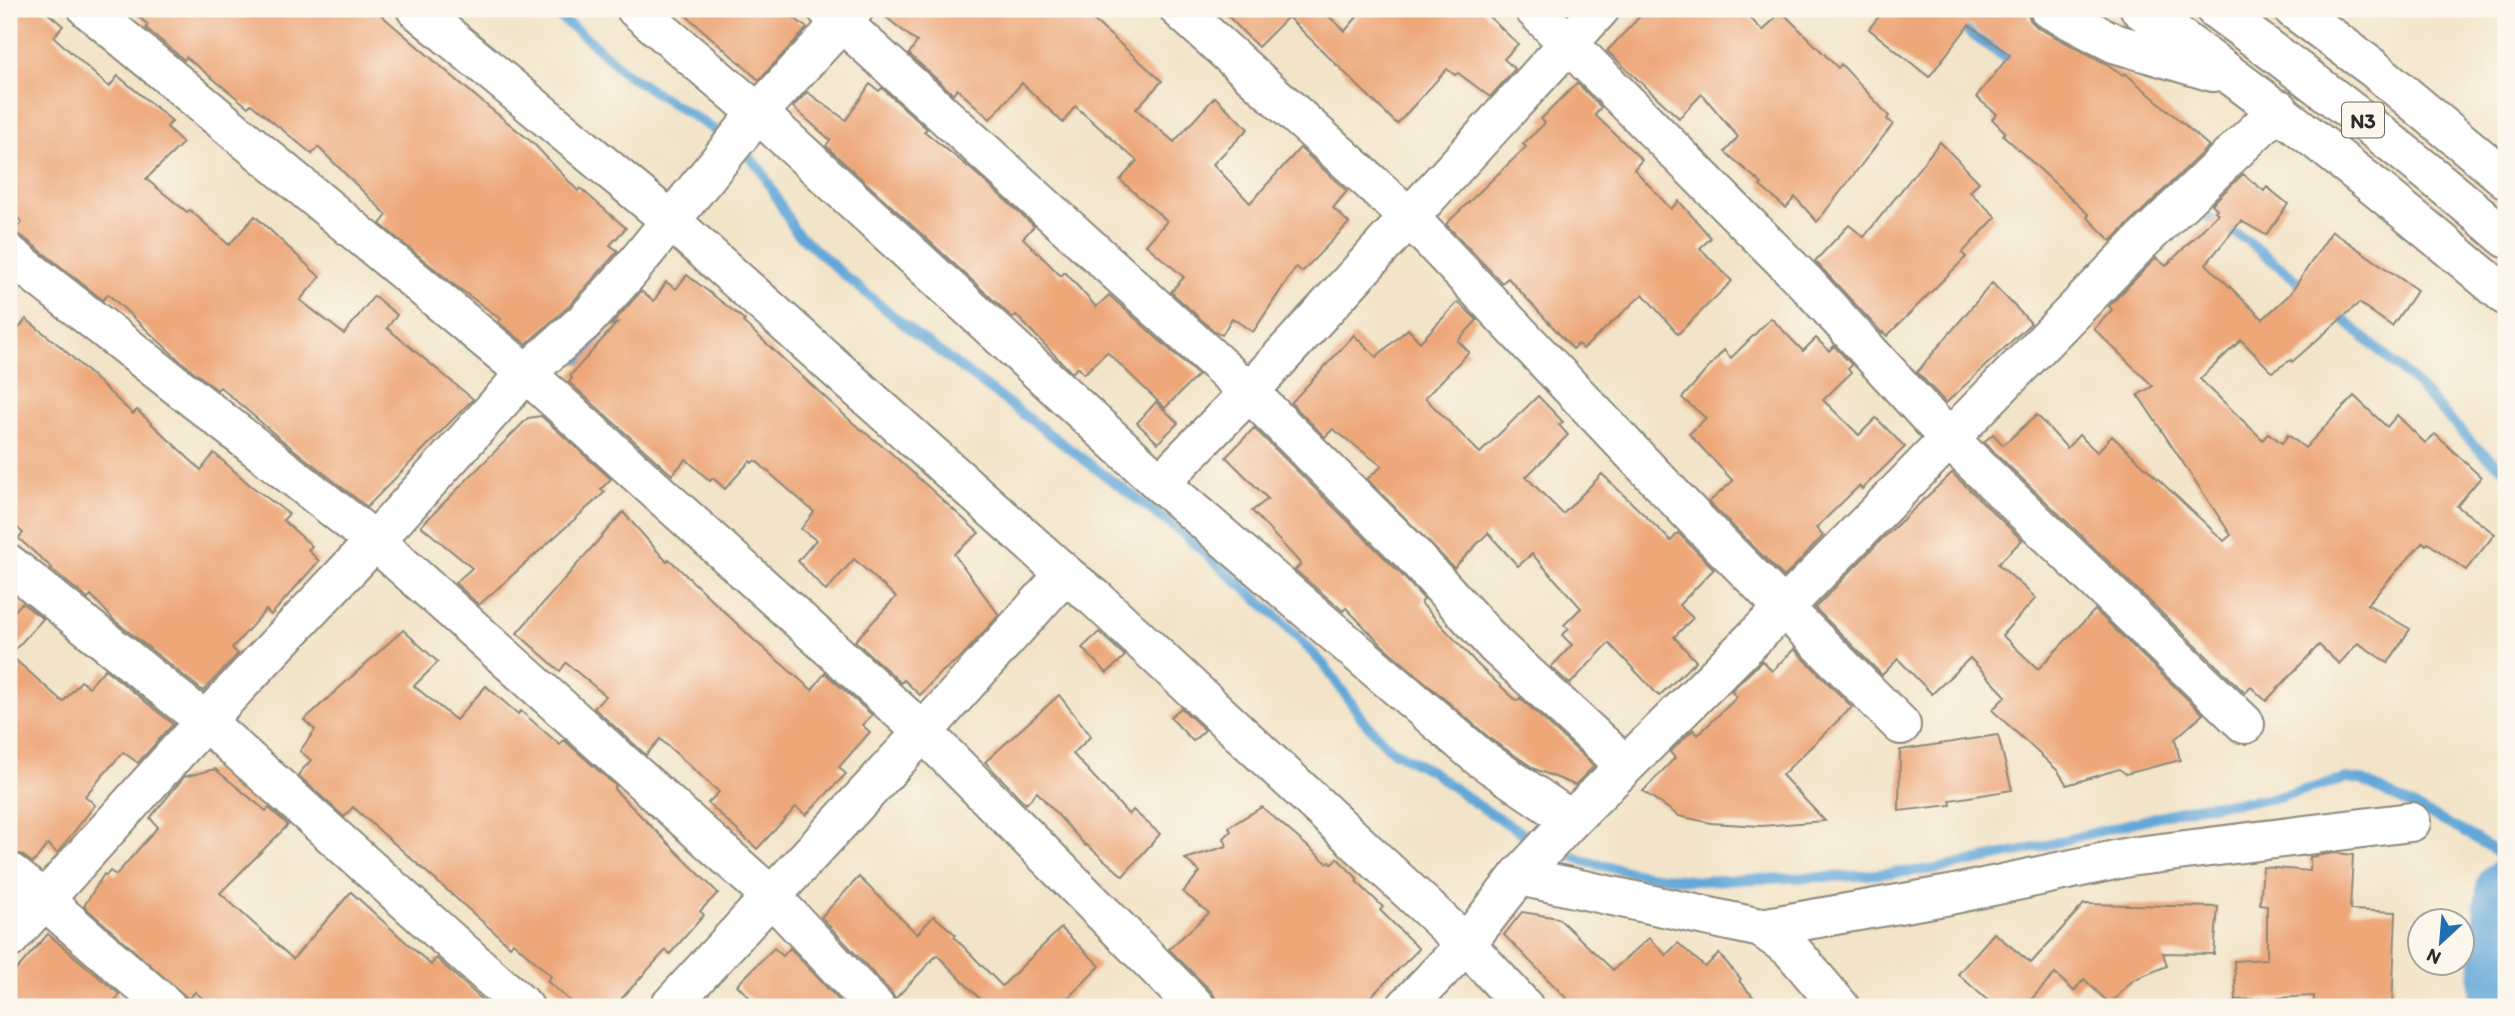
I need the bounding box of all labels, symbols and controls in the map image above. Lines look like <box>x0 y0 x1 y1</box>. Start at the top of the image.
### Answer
road number: N3 <box>2342 102 2384 138</box>
north arrow <box>2406 908 2476 978</box>
text: N <box>2423 944 2445 970</box>

